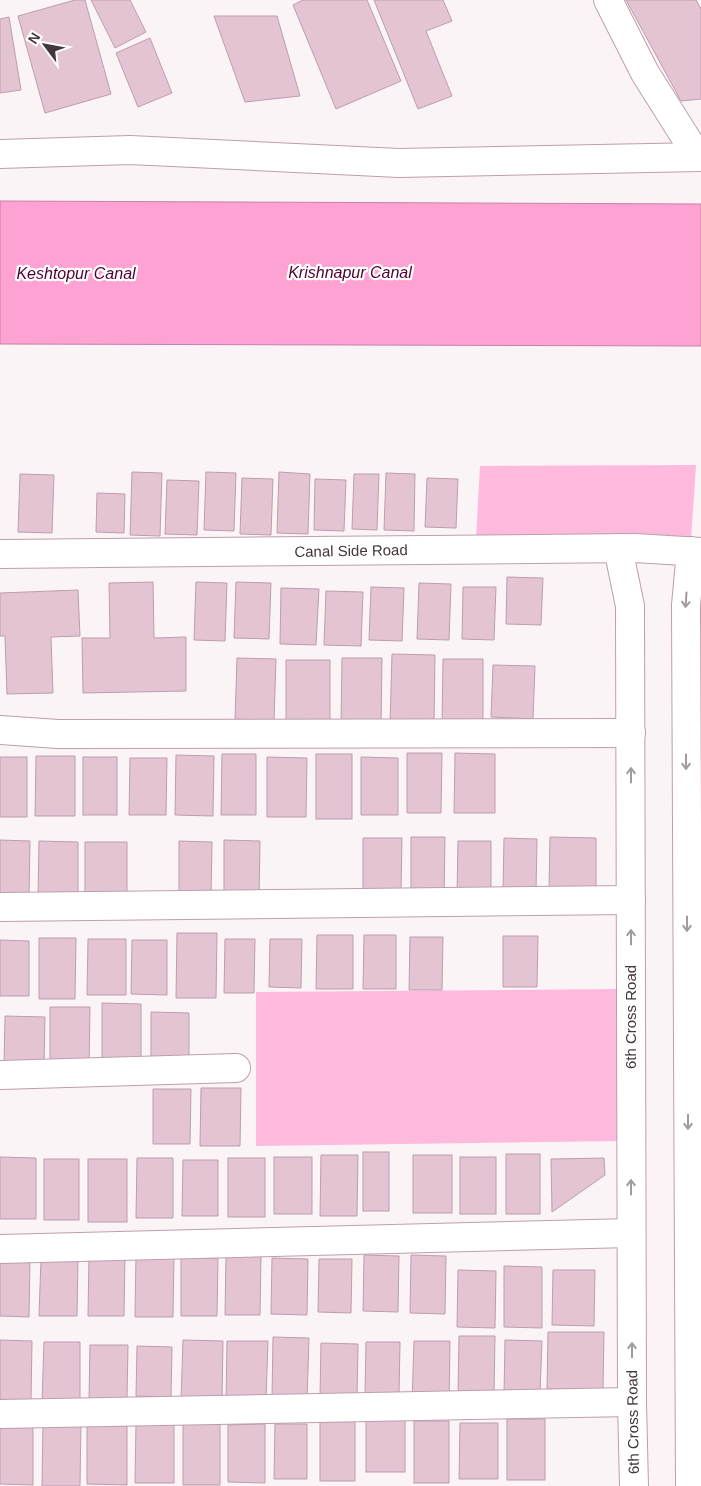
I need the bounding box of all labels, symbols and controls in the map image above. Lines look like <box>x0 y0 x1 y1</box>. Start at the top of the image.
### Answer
north arrow <box>20 20 70 70</box>
text: N <box>25 30 43 47</box>
water label: Krishnapur Canal <box>288 264 412 281</box>
water label: Keshtopur Canal <box>16 265 136 282</box>
street label: Canal Side Road <box>294 541 408 560</box>
one-way arrow <box>682 591 691 607</box>
one-way arrow <box>681 754 691 770</box>
one-way arrow <box>626 767 636 784</box>
one-way arrow <box>682 916 692 932</box>
one-way arrow <box>626 930 636 946</box>
street label: 6th Cross Road <box>622 965 639 1069</box>
one-way arrow <box>683 1114 693 1130</box>
one-way arrow <box>626 1180 636 1196</box>
one-way arrow <box>627 1342 637 1358</box>
street label: 6th Cross Road <box>623 1370 642 1474</box>

